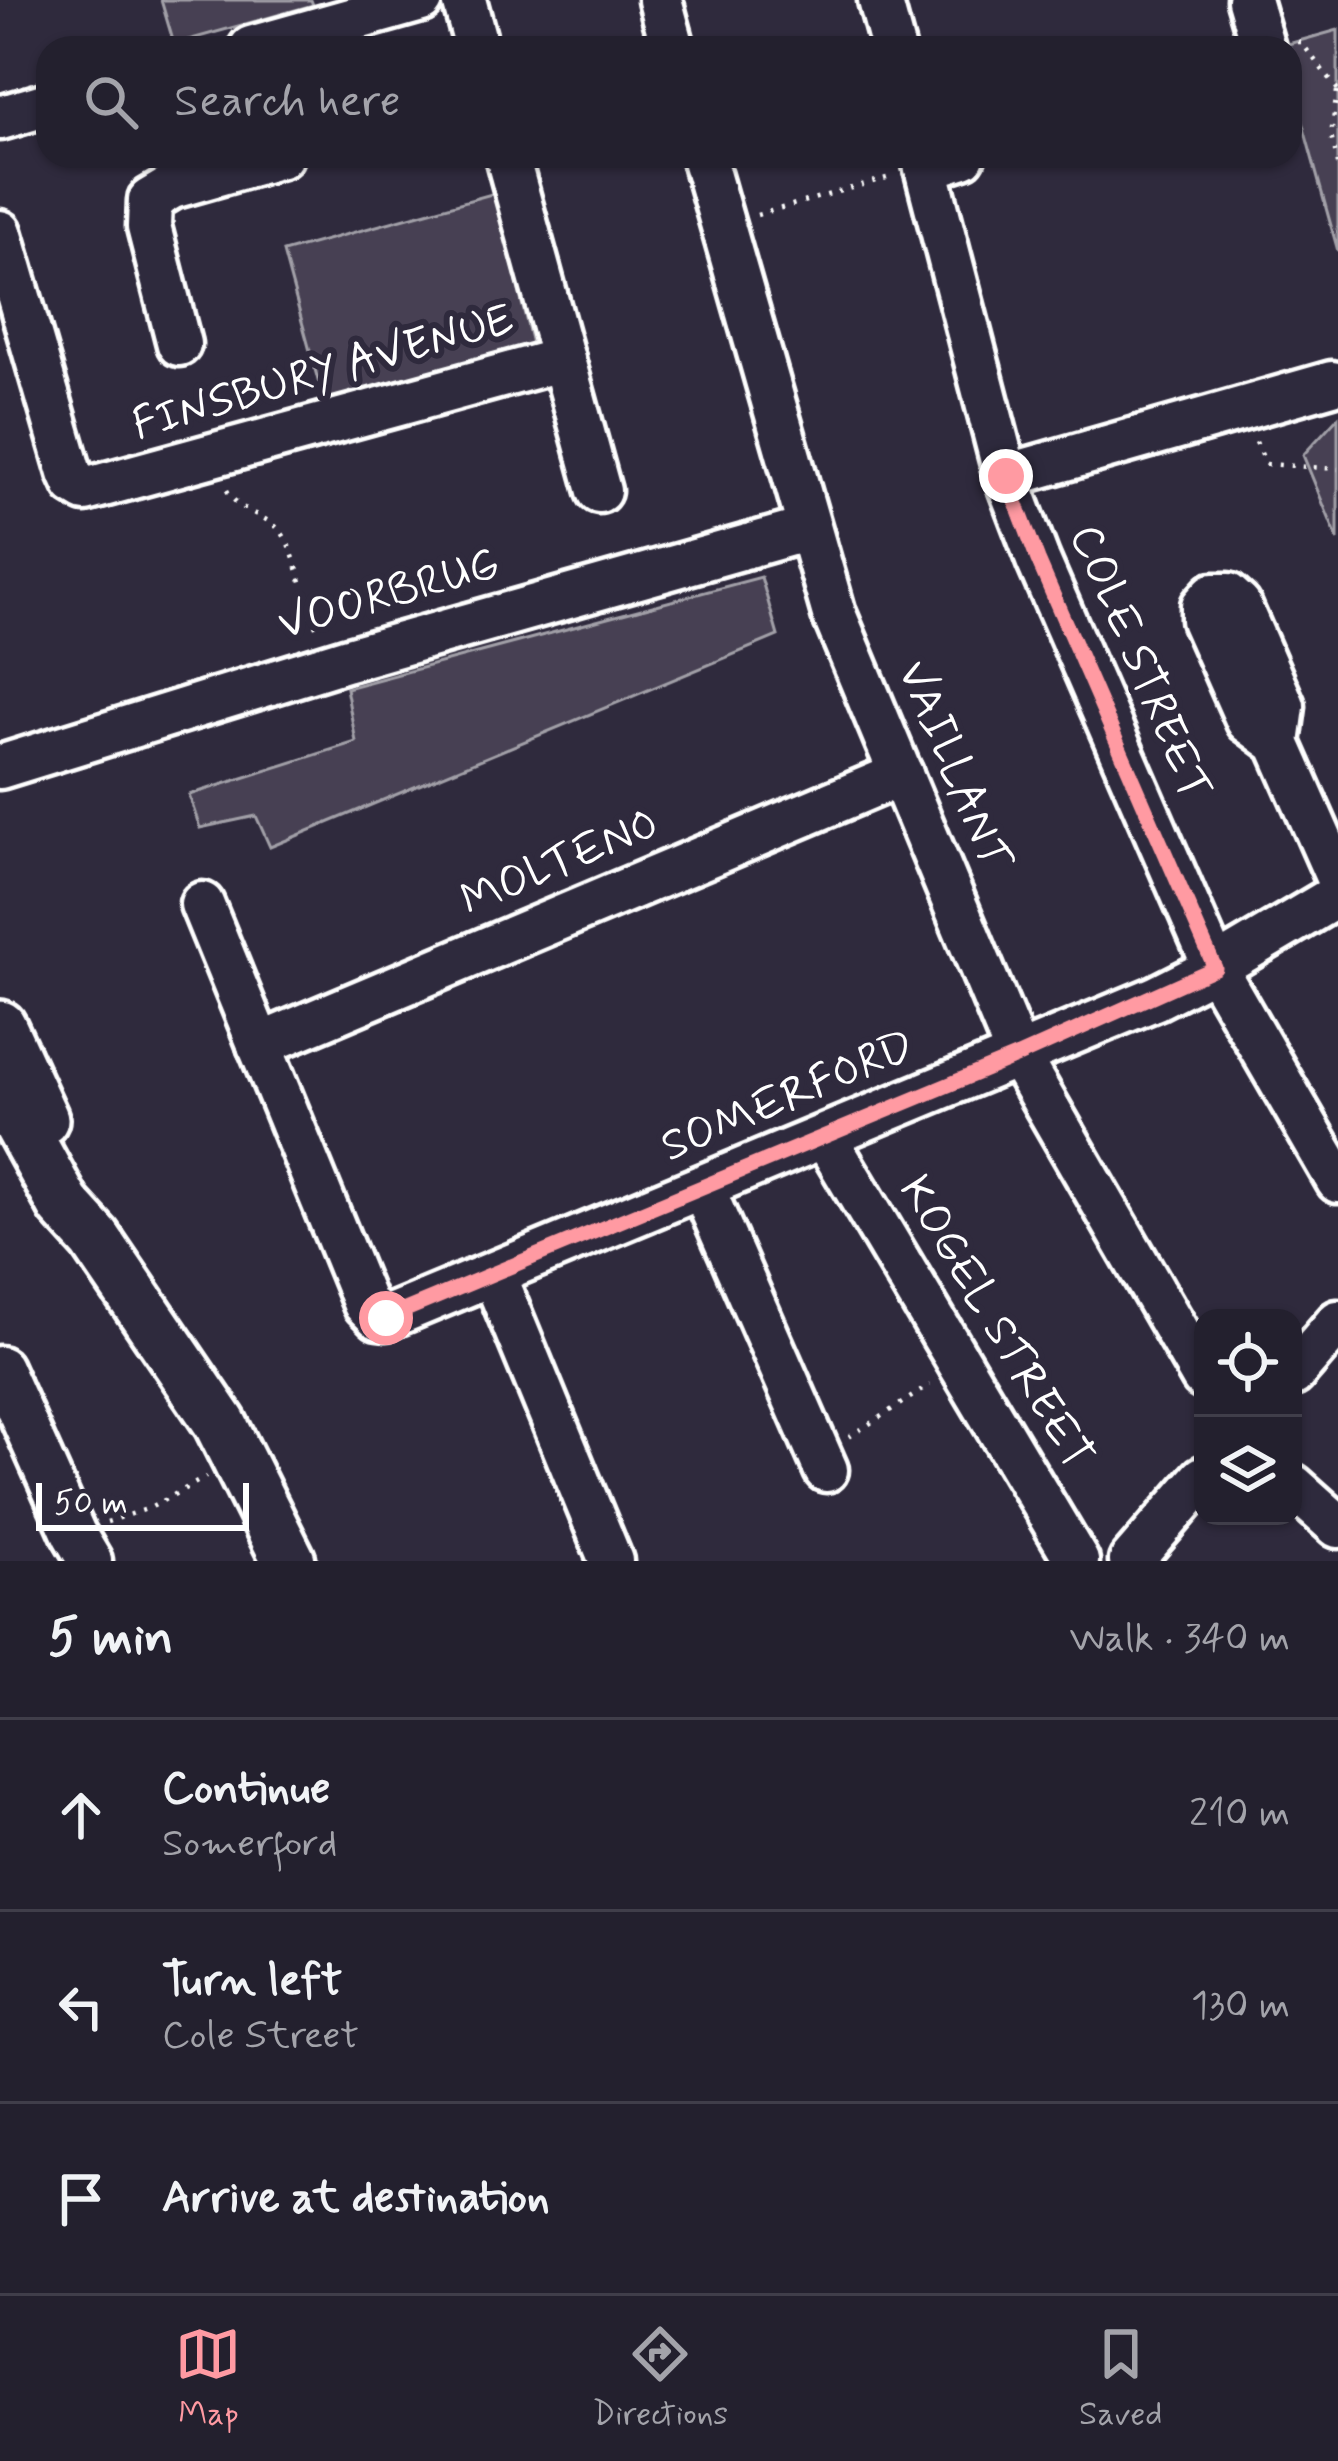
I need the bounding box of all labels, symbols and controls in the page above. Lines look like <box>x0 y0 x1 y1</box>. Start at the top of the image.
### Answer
search box <box>36 36 1302 168</box>
icon: search <box>78 69 144 135</box>
text: Search here <box>174 73 401 132</box>
street label: FINSBURY AVENUE <box>126 290 520 456</box>
route end <box>979 449 1033 503</box>
street label: COLE STREET <box>1054 516 1224 810</box>
street label: VOORBRUG <box>271 535 507 655</box>
street label: VAILLANT <box>882 652 1024 881</box>
street label: MOLTENO <box>452 795 668 931</box>
street label: SOMERFORD <box>652 1017 924 1177</box>
street label: KOGEL STREET <box>884 1165 1106 1481</box>
route start <box>359 1291 413 1345</box>
map controls <box>1194 1309 1302 1525</box>
button: locate <box>1194 1309 1302 1417</box>
button: layers <box>1194 1417 1302 1525</box>
scale bar <box>36 1477 249 1530</box>
text: 50 m <box>54 1482 128 1526</box>
text: 5 min <box>48 1606 173 1672</box>
text: Walk · 340 m <box>1069 1614 1290 1665</box>
text: Continue <box>162 1760 330 1819</box>
icon: ahead <box>48 1782 114 1848</box>
text: 210 m <box>1189 1789 1290 1840</box>
text: Somerford <box>162 1819 337 1870</box>
text: Turn left <box>162 1952 342 2011</box>
icon: left <box>48 1974 114 2040</box>
text: 130 m <box>1191 1981 1290 2032</box>
text: Cole Street <box>162 2011 359 2062</box>
icon: arrive <box>48 2166 114 2232</box>
text: Arrive at destination <box>162 2169 550 2228</box>
tab: Map <box>175 2321 241 2437</box>
tab: Directions <box>592 2321 728 2437</box>
tab: Saved <box>1079 2321 1163 2437</box>

